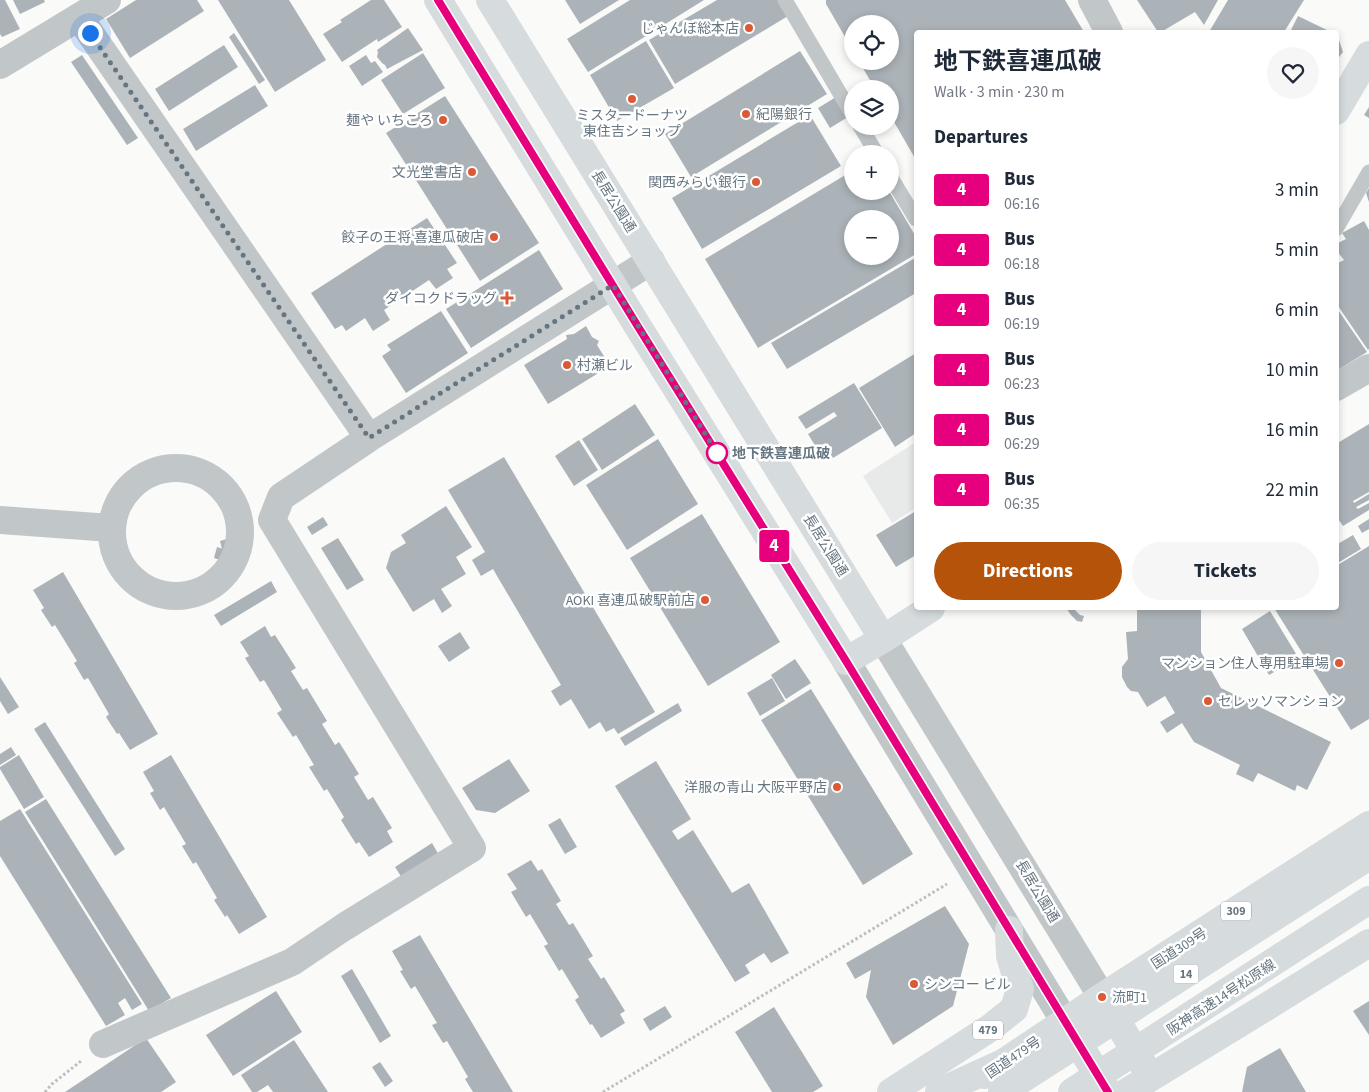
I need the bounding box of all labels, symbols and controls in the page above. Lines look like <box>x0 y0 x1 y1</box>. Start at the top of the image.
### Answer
map controls <box>844 15 899 265</box>
button: locate <box>844 15 899 70</box>
place label: じゃんぼ総本店 <box>641 19 739 39</box>
your location <box>78 21 103 46</box>
marker: じゃんぼ総本店 <box>743 22 755 34</box>
text: 地下鉄喜連瓜破 <box>934 44 1102 79</box>
button: heart <box>1267 47 1319 99</box>
button: layers <box>844 80 899 135</box>
text: Walk · 3 min · 230 m <box>934 81 1065 103</box>
marker: ミスタードーナツ 東住吉ショップ <box>626 93 638 105</box>
place label: 紀陽銀行 <box>756 105 812 125</box>
place label: ミスタードーナツ 東住吉ショップ <box>576 106 688 142</box>
marker: 紀陽銀行 <box>740 108 752 120</box>
place label: 麺や いちころ <box>346 111 433 131</box>
marker: 麺や いちころ <box>437 114 449 126</box>
text: Departures <box>934 124 1028 151</box>
button: + <box>844 145 899 200</box>
place label: 文光堂書店 <box>392 163 462 183</box>
marker: 文光堂書店 <box>466 166 478 178</box>
text: Bus <box>1004 166 1035 193</box>
street label: 長居公園通 <box>586 167 640 237</box>
place label: 関西みらい銀行 <box>648 173 746 193</box>
marker: 関西みらい銀行 <box>750 176 762 188</box>
text: 4 <box>957 177 966 202</box>
text: 3 min <box>1275 177 1319 204</box>
text: 06:16 <box>1004 193 1040 215</box>
button: − <box>844 210 899 265</box>
text: Bus <box>1004 226 1035 253</box>
place label: 餃子の王将 喜連瓜破店 <box>341 228 484 248</box>
marker: 餃子の王将 喜連瓜破店 <box>488 231 500 243</box>
text: 4 <box>957 237 966 262</box>
text: 5 min <box>1275 237 1319 264</box>
text: 06:18 <box>1004 253 1040 275</box>
text: Bus <box>1004 286 1035 313</box>
place label: ダイコクドラッグ <box>385 289 497 309</box>
marker: ダイコクドラッグ <box>501 292 513 304</box>
text: 4 <box>957 297 966 322</box>
text: 6 min <box>1275 297 1319 324</box>
text: 06:19 <box>1004 313 1040 335</box>
text: Bus <box>1004 346 1035 373</box>
place label: 村瀬ビル <box>577 356 633 376</box>
text: 4 <box>957 357 966 382</box>
text: 10 min <box>1265 357 1319 384</box>
marker: 村瀬ビル <box>561 359 573 371</box>
text: 06:23 <box>1004 373 1040 395</box>
text: Bus <box>1004 406 1035 433</box>
text: 4 <box>957 417 966 442</box>
text: 16 min <box>1265 417 1319 444</box>
text: 06:29 <box>1004 433 1040 455</box>
marker: 地下鉄喜連瓜破 <box>706 442 728 464</box>
place label: 地下鉄喜連瓜破 <box>732 444 830 464</box>
text: Bus <box>1004 466 1035 493</box>
text: 4 <box>957 477 966 502</box>
text: 22 min <box>1265 477 1319 504</box>
text: 06:35 <box>1004 493 1040 515</box>
street label: 長居公園通 <box>798 511 852 581</box>
line badge: 4 <box>758 530 790 562</box>
text: 4 <box>769 533 779 558</box>
button: Directions <box>934 542 1122 600</box>
button: Tickets <box>1132 542 1319 600</box>
place label: AOKI 喜連瓜破駅前店 <box>566 591 695 611</box>
marker: AOKI 喜連瓜破駅前店 <box>699 594 711 606</box>
place label: マンション住人専用駐車場 <box>1161 654 1329 674</box>
marker: マンション住人専用駐車場 <box>1333 657 1345 669</box>
place label: セレッソマンション <box>1218 692 1344 712</box>
marker: セレッソマンション <box>1202 695 1214 707</box>
place label: 洋服の青山 大阪平野店 <box>684 778 827 798</box>
marker: 洋服の青山 大阪平野店 <box>831 781 843 793</box>
street label: 長居公園通 <box>1011 856 1064 927</box>
road number: 309 <box>1221 901 1251 920</box>
street label: 国道309号 <box>1148 923 1211 974</box>
street label: 阪神高速14号松原線 <box>1163 955 1280 1041</box>
road number: 14 <box>1174 964 1198 984</box>
place label: シンコー ビル <box>924 975 1011 995</box>
marker: シンコー ビル <box>908 978 920 990</box>
place label: 流町1 <box>1112 988 1147 1008</box>
marker: 流町1 <box>1096 991 1108 1003</box>
road number: 479 <box>973 1020 1003 1040</box>
street label: 国道479号 <box>982 1032 1045 1084</box>

